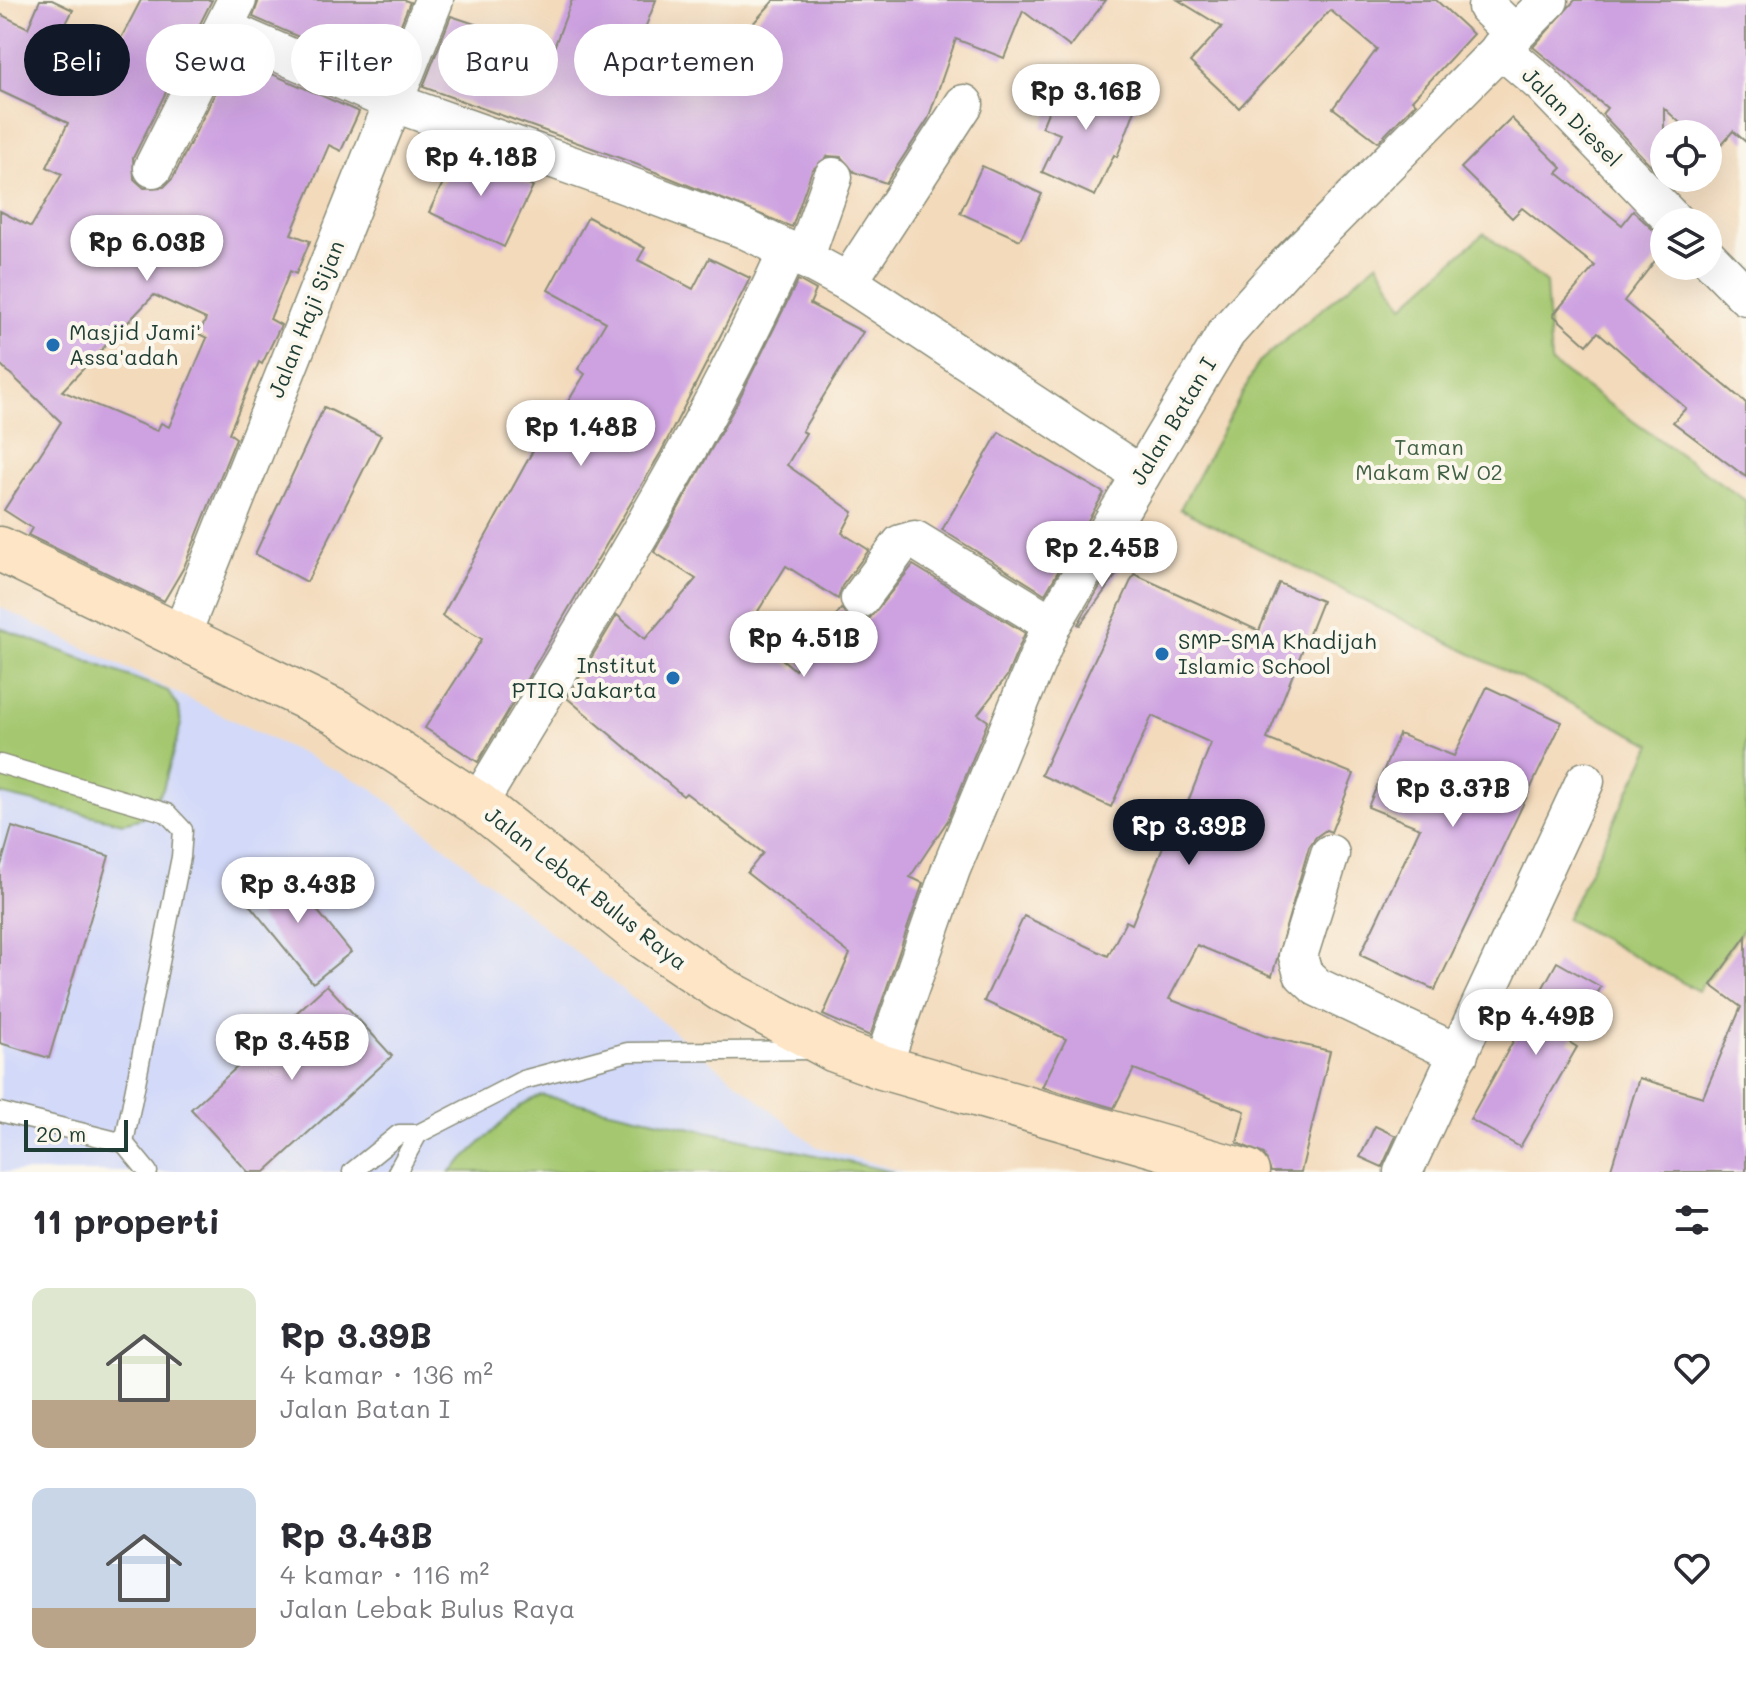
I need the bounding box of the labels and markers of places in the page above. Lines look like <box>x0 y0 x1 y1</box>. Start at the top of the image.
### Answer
pin: Rp 3.16B <box>1003 64 1169 132</box>
pin: Rp 4.18B <box>398 130 564 198</box>
pin: Rp 6.03B <box>64 215 230 283</box>
place label: Masjid Jami' Assa'adah <box>69 317 201 371</box>
marker: Masjid Jami' Assa'adah <box>44 336 62 354</box>
pin: Rp 1.48B <box>498 400 664 468</box>
pin: Rp 2.45B <box>1019 521 1185 589</box>
pin: Rp 4.51B <box>721 611 887 679</box>
place label: SMP-SMA Khadijah Islamic School <box>1178 626 1377 680</box>
marker: SMP-SMA Khadijah Islamic School <box>1153 645 1171 663</box>
place label: Institut PTIQ Jakarta <box>512 650 657 704</box>
marker: Institut PTIQ Jakarta <box>664 669 682 687</box>
pin: Rp 3.37B <box>1370 761 1536 829</box>
pin: Rp 3.39B <box>1106 799 1272 867</box>
pin: Rp 3.43B <box>215 857 381 925</box>
pin: Rp 4.49B <box>1453 989 1619 1057</box>
pin: Rp 3.45B <box>209 1014 375 1082</box>

